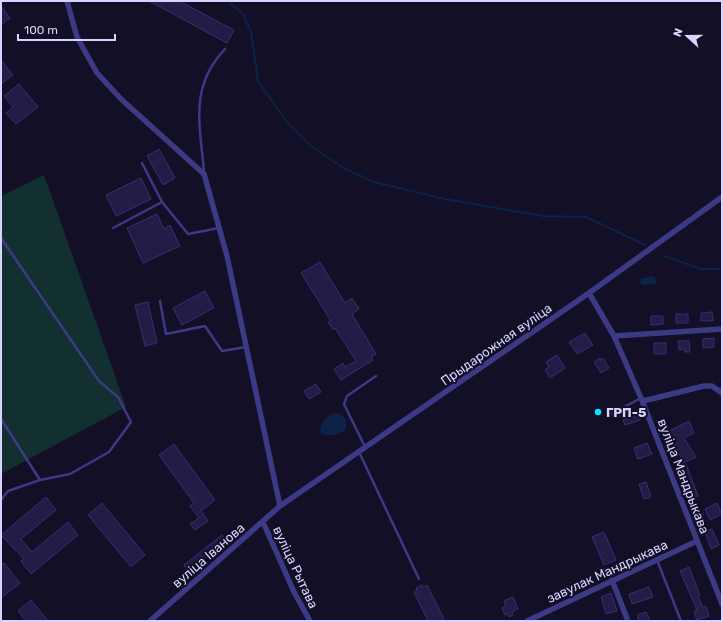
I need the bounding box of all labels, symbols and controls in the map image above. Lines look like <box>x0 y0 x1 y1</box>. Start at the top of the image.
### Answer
scale bar <box>18 16 115 42</box>
north arrow <box>667 16 707 56</box>
text: 100 m <box>24 23 58 37</box>
text: N <box>671 26 686 39</box>
street label: Прыдарожная вуліца <box>438 300 555 388</box>
place label: ГРП-5 <box>606 405 646 420</box>
marker: ГРП-5 <box>593 407 603 417</box>
street label: вуліца Мандрыкава <box>655 417 712 536</box>
street label: вуліца Іванова <box>169 520 248 591</box>
street label: вуліца Рытава <box>270 524 321 611</box>
street label: завулак Мандрыкава <box>544 537 670 606</box>

